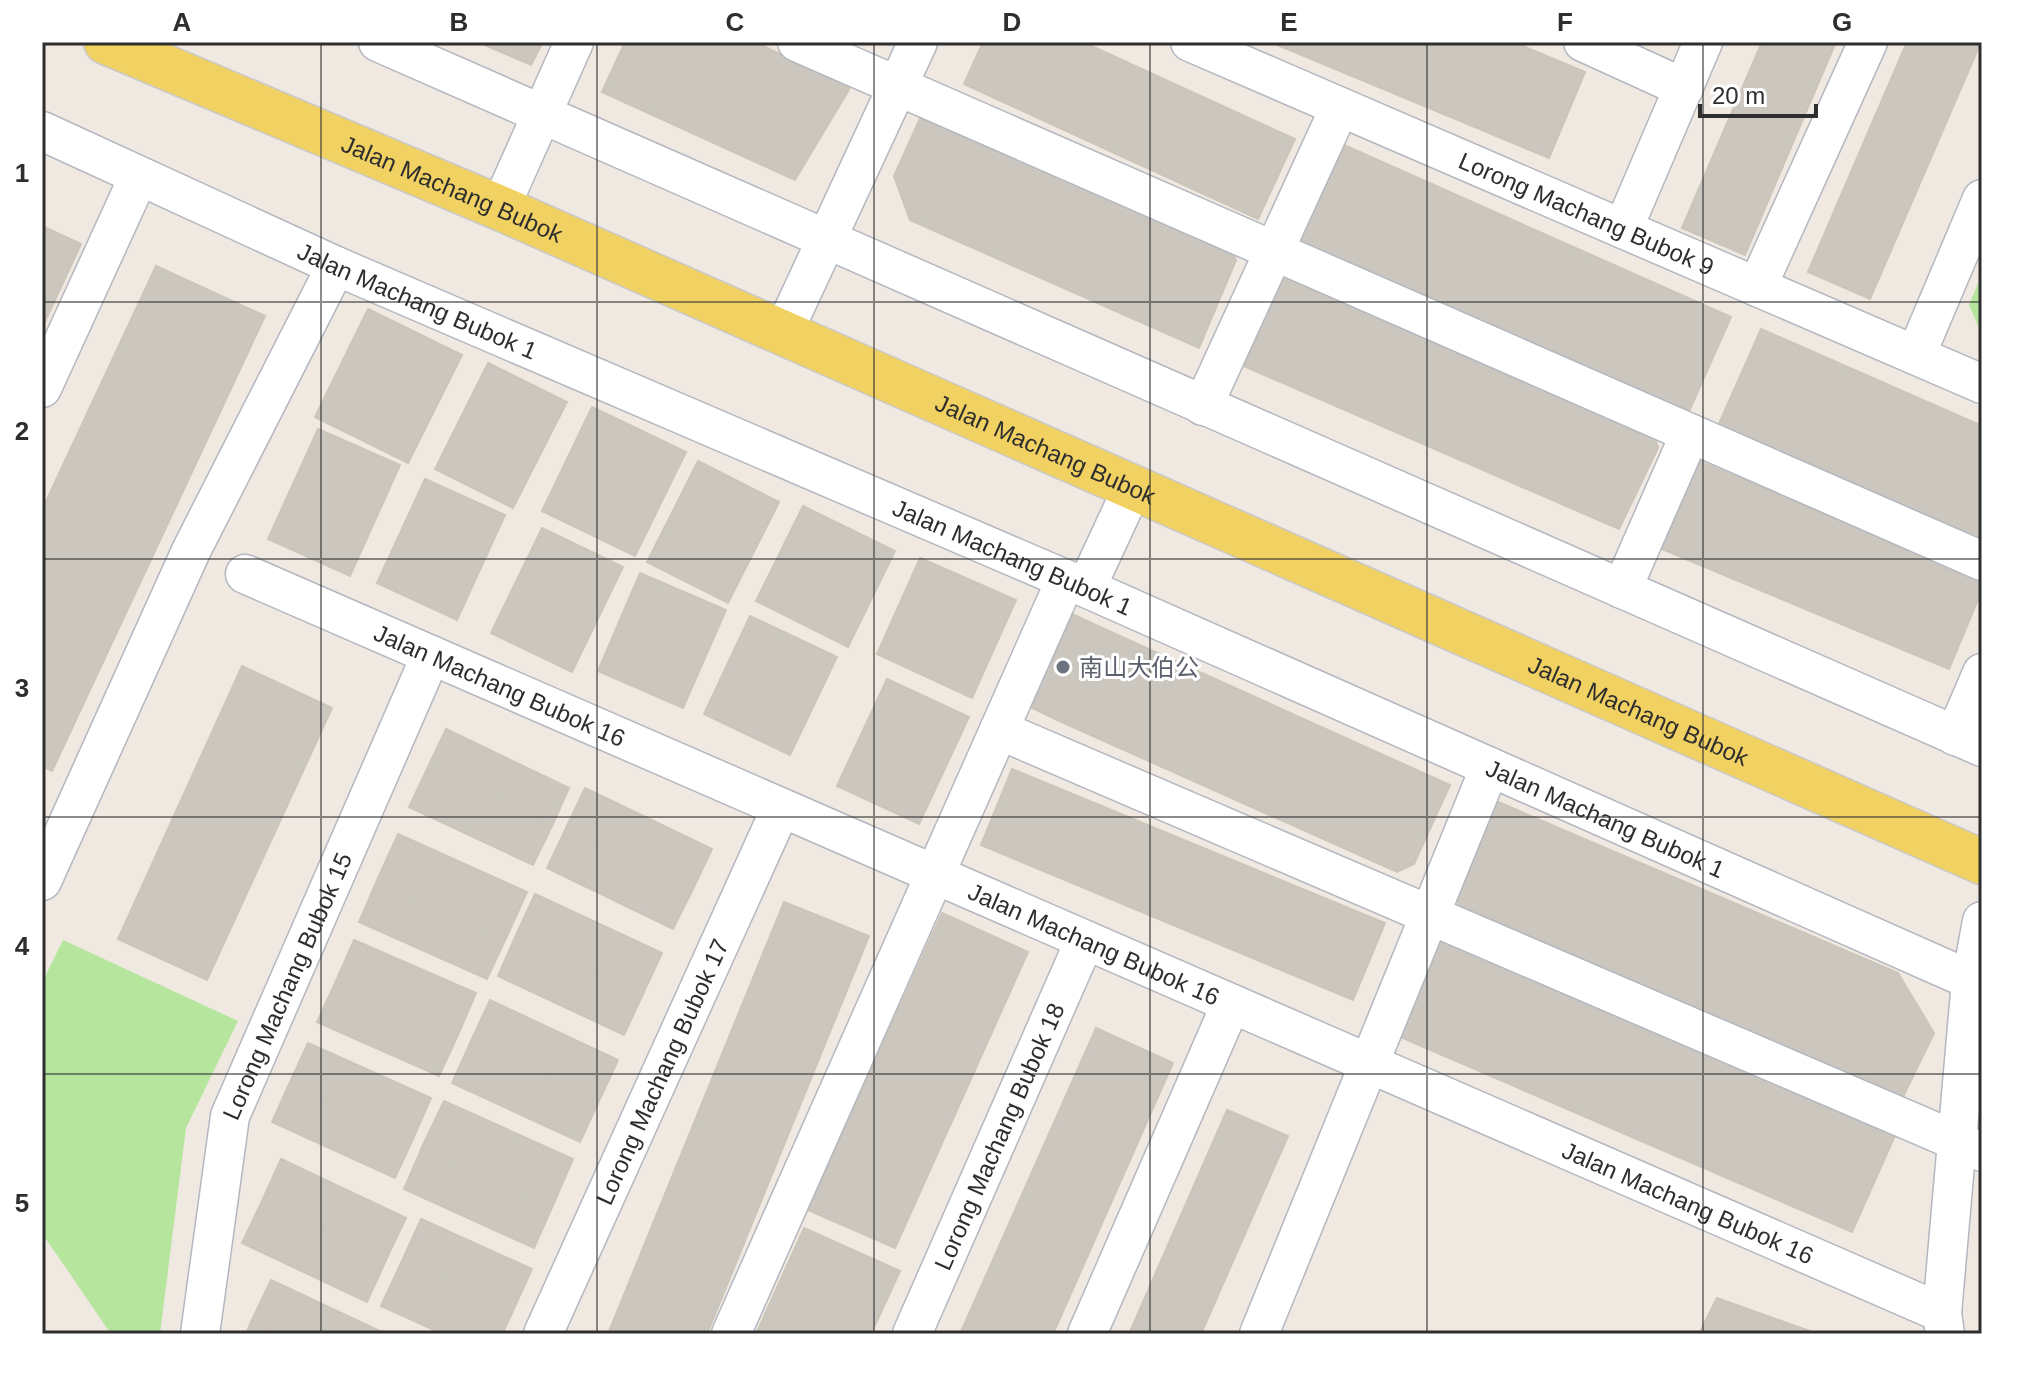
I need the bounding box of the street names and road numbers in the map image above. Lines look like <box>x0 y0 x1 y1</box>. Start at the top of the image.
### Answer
street label: Jalan Machang Bubok <box>338 129 568 248</box>
street label: Lorong Machang Bubok 9 <box>1455 146 1718 280</box>
street label: Jalan Machang Bubok 1 <box>294 237 541 364</box>
street label: Jalan Machang Bubok <box>932 388 1161 510</box>
street label: Jalan Machang Bubok 1 <box>889 493 1136 620</box>
street label: Jalan Machang Bubok 16 <box>370 619 630 751</box>
street label: Jalan Machang Bubok <box>1524 650 1754 771</box>
street label: Jalan Machang Bubok 1 <box>1482 754 1729 883</box>
street label: Lorong Machang Bubok 15 <box>217 848 357 1123</box>
street label: Jalan Machang Bubok 16 <box>964 877 1224 1010</box>
street label: Lorong Machang Bubok 17 <box>590 935 733 1209</box>
street label: Lorong Machang Bubok 18 <box>929 999 1069 1274</box>
street label: Jalan Machang Bubok 16 <box>1558 1136 1818 1269</box>

